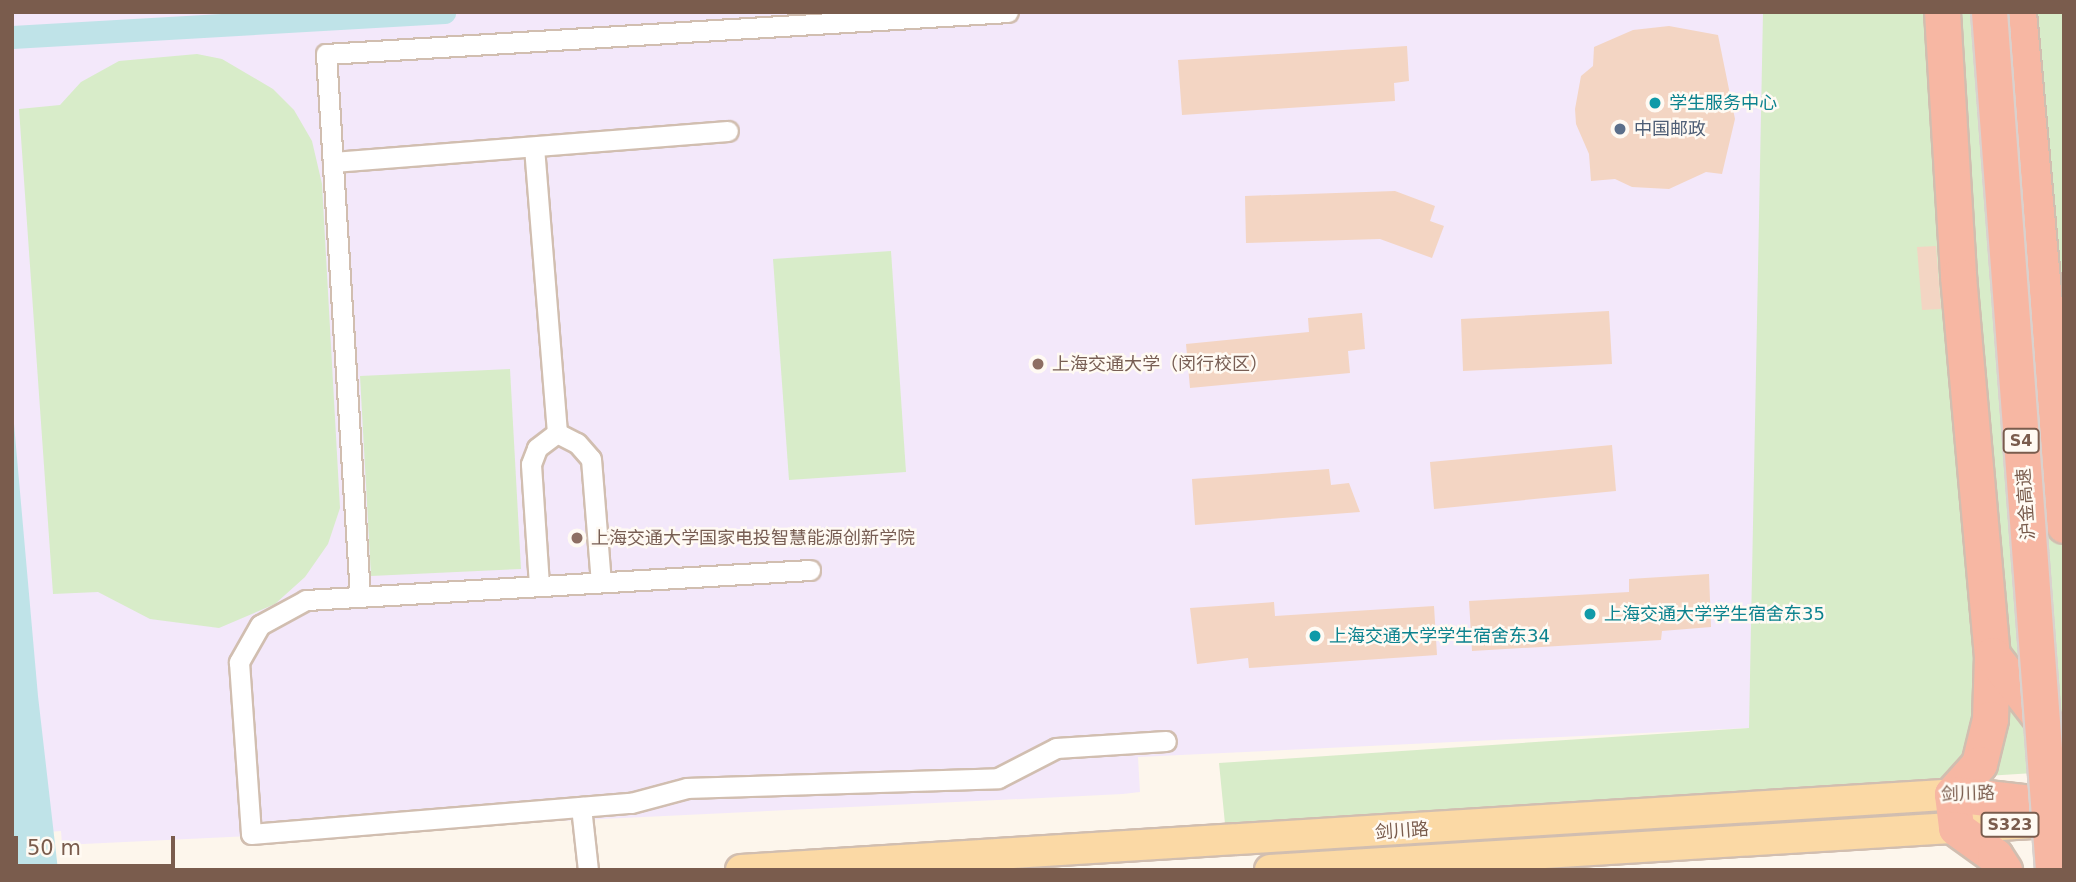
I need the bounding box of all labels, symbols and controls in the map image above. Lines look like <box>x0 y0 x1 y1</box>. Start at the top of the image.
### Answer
place label: 学生服务中心 <box>1669 92 1777 114</box>
marker: 学生服务中心 <box>1647 95 1663 111</box>
place label: 中国邮政 <box>1634 118 1706 140</box>
marker: 中国邮政 <box>1612 121 1628 137</box>
place label: 上海交通大学（闵行校区） <box>1052 353 1268 375</box>
marker: 上海交通大学（闵行校区） <box>1030 356 1046 372</box>
road number: S4 <box>2002 428 2040 454</box>
street label: 沪金高速 <box>2013 467 2039 541</box>
place label: 上海交通大学国家电投智慧能源创新学院 <box>591 527 915 549</box>
marker: 上海交通大学国家电投智慧能源创新学院 <box>569 530 585 546</box>
place label: 上海交通大学学生宿舍东35 <box>1604 603 1825 625</box>
marker: 上海交通大学学生宿舍东35 <box>1582 606 1598 622</box>
place label: 上海交通大学学生宿舍东34 <box>1329 625 1550 647</box>
marker: 上海交通大学学生宿舍东34 <box>1307 628 1323 644</box>
street label: 剑川路 <box>1941 782 1995 806</box>
road number: S323 <box>1980 812 2040 838</box>
street label: 剑川路 <box>1374 818 1430 844</box>
scale bar <box>18 822 178 866</box>
text: 50 m <box>27 836 81 860</box>

